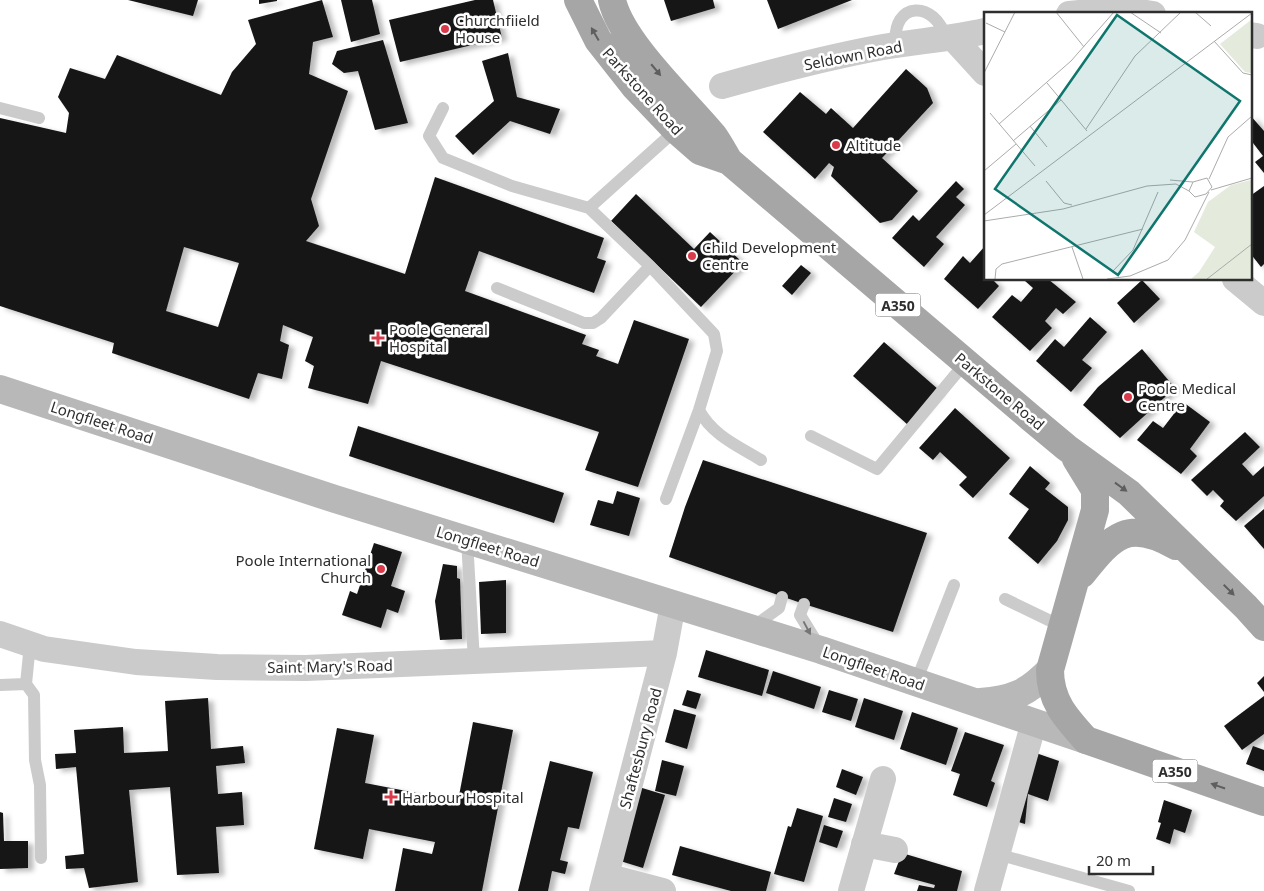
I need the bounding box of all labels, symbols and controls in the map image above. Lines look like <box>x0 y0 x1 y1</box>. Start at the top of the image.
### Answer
place label: Churchfiield House <box>455 10 540 47</box>
inset map <box>984 12 1252 280</box>
marker: Churchfiield House <box>439 23 451 35</box>
one-way arrow <box>591 27 599 42</box>
street label: Seldown Road <box>802 36 904 74</box>
street label: Parkstone Road <box>598 43 688 139</box>
one-way arrow <box>651 64 662 77</box>
place label: Altitude <box>846 135 901 155</box>
marker: Altitude <box>830 139 842 151</box>
place label: Child Development Centre <box>702 237 837 274</box>
marker: Child Development Centre <box>686 250 698 262</box>
road number: A350 <box>876 294 920 316</box>
place label: Poole General Hospital <box>389 319 488 356</box>
marker: Poole General Hospital <box>371 331 385 345</box>
street label: Parkstone Road <box>951 348 1049 434</box>
place label: Poole Medical Centre <box>1138 378 1236 415</box>
marker: Poole Medical Centre <box>1122 391 1134 403</box>
street label: Longfleet Road <box>48 396 156 448</box>
one-way arrow <box>1114 482 1128 492</box>
street label: Longfleet Road <box>434 521 542 571</box>
place label: Poole International Church <box>236 550 371 587</box>
marker: Poole International Church <box>375 563 387 575</box>
one-way arrow <box>1223 584 1235 596</box>
one-way arrow <box>803 621 811 635</box>
street label: Longfleet Road <box>820 641 928 695</box>
street label: Saint Mary's Road <box>267 655 393 677</box>
street label: Shaftesbury Road <box>614 685 666 811</box>
road number: A350 <box>1152 759 1198 782</box>
one-way arrow <box>1210 782 1225 790</box>
place label: Harbour Hospital <box>402 787 524 807</box>
marker: Harbour Hospital <box>384 790 398 804</box>
scale bar <box>1089 844 1153 876</box>
text: 20 m <box>1096 850 1131 870</box>

